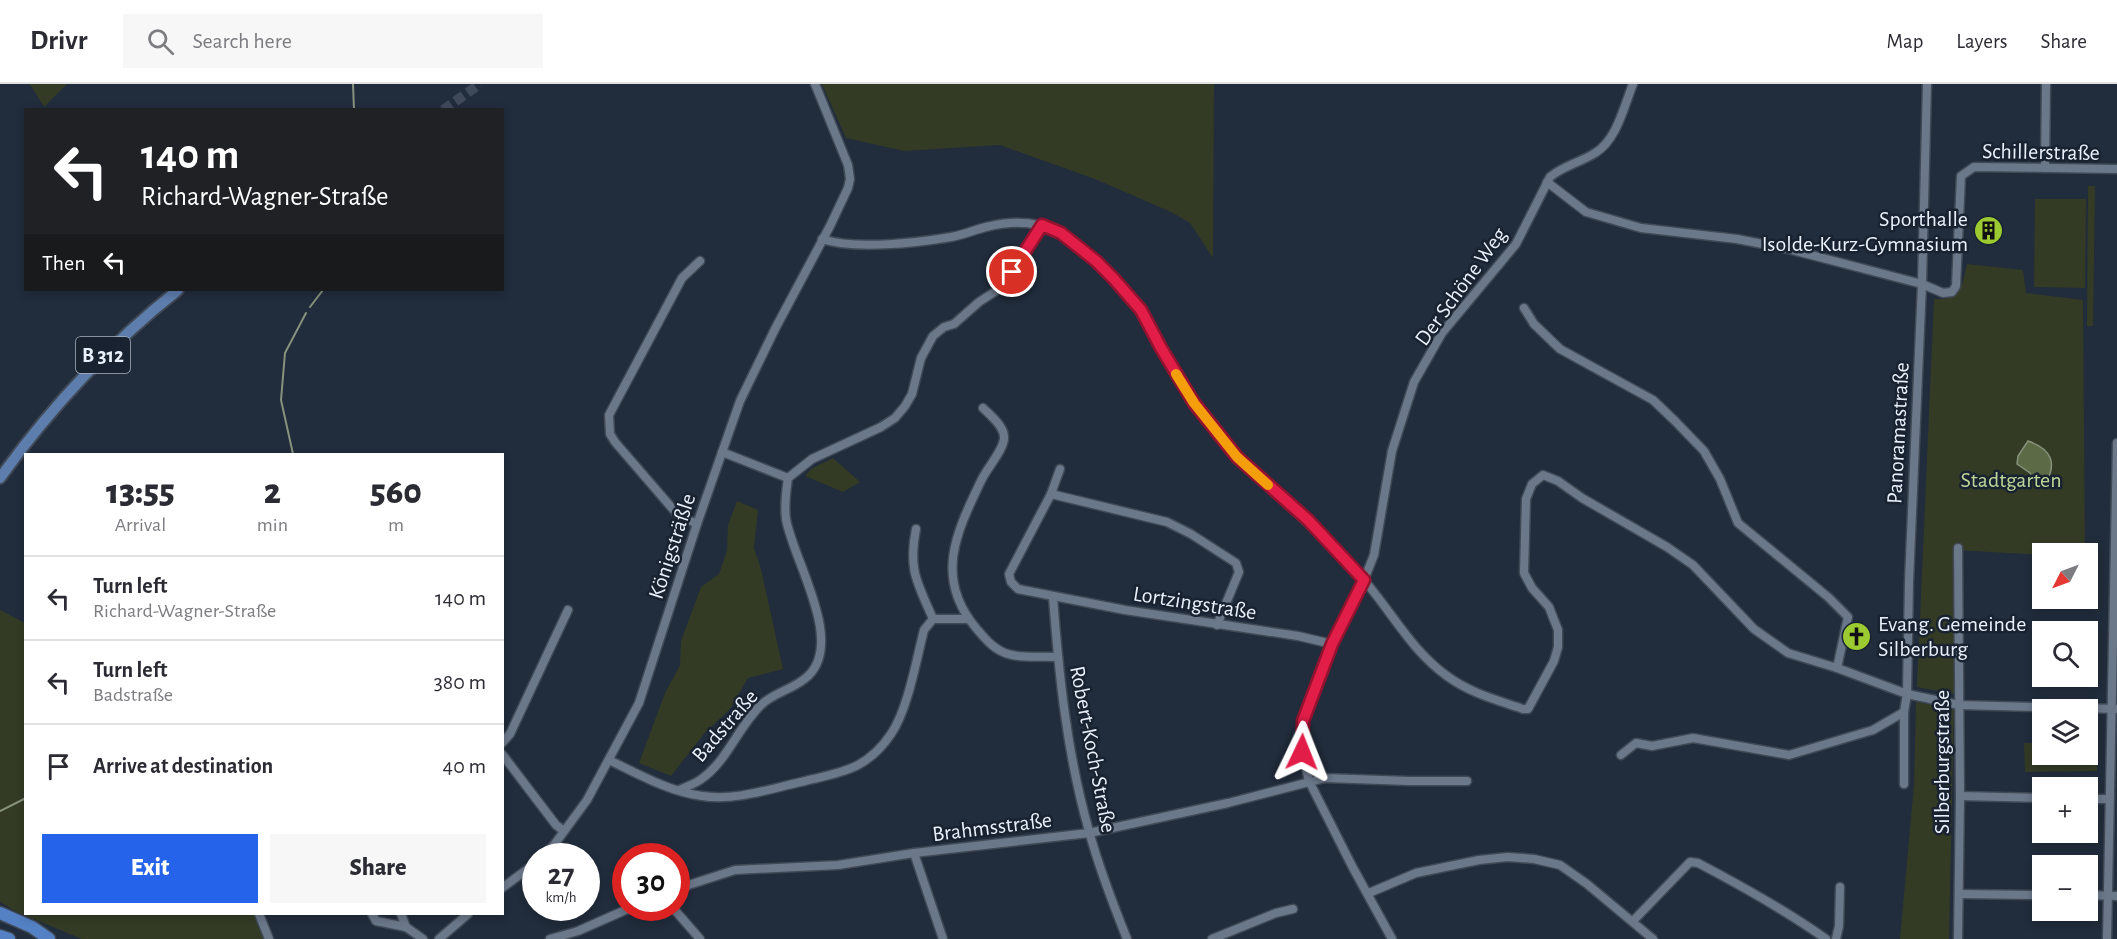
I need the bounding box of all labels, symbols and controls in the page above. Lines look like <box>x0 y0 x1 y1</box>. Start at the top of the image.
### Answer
search box <box>123 14 543 68</box>
icon: search <box>144 25 177 58</box>
text: Drivr <box>30 27 87 55</box>
text: Search here <box>192 30 292 52</box>
text: Map <box>1887 31 1923 52</box>
text: Layers <box>1956 31 2007 52</box>
text: Share <box>2040 31 2087 52</box>
icon: left <box>42 132 120 210</box>
text: 140 m <box>141 134 239 176</box>
street label: Schillerstraße <box>1982 140 2100 164</box>
text: Richard-Wagner-Straße <box>141 183 388 210</box>
place label: Sporthalle Isolde-Kurz-Gymnasium <box>1762 208 1968 255</box>
building icon: Sporthalle Isolde-Kurz-Gymnasium <box>1973 215 2005 247</box>
street label: Der Schöne Weg <box>1411 223 1511 350</box>
icon: left <box>98 246 131 279</box>
pin <box>986 246 1037 297</box>
text: Then <box>42 252 86 274</box>
icon: arrive <box>995 255 1028 288</box>
road number: B 312 <box>76 337 130 373</box>
street label: Panoramastraße <box>1883 362 1913 504</box>
park label: Stadtgarten <box>1960 469 2062 491</box>
text: 13:55 <box>106 474 175 510</box>
text: 2 <box>264 474 281 510</box>
text: 560 <box>370 474 422 510</box>
street label: Königsträßle <box>645 491 699 602</box>
text: Arrival <box>115 515 166 535</box>
text: min <box>257 515 288 535</box>
text: m <box>388 515 404 535</box>
north arrow <box>2032 543 2098 609</box>
map controls <box>2032 543 2098 921</box>
text: Turn left <box>93 575 167 597</box>
icon: left <box>42 582 75 615</box>
street label: Lortzingstraße <box>1132 582 1258 624</box>
text: 140 m <box>435 587 486 609</box>
text: Richard-Wagner-Straße <box>93 601 276 621</box>
place label: Evang. Gemeinde Silberburg <box>1878 613 2026 660</box>
church icon: Evang. Gemeinde Silberburg <box>1841 620 1873 652</box>
button: search <box>2032 621 2098 687</box>
text: Turn left <box>93 659 167 681</box>
street label: Robert-Koch-Straße <box>1066 664 1120 834</box>
icon: left <box>42 666 75 699</box>
text: 380 m <box>434 671 486 693</box>
text: Badstraße <box>93 685 173 705</box>
street label: Badstraße <box>688 685 762 766</box>
street label: Silberburgstraße <box>1931 690 1953 834</box>
button: layers <box>2032 699 2098 765</box>
position arrow <box>1270 720 1334 784</box>
icon: arrive <box>42 750 75 783</box>
text: Arrive at destination <box>93 755 273 777</box>
text: 40 m <box>443 755 486 777</box>
button: + <box>2032 777 2098 843</box>
street label: Brahmsstraße <box>931 809 1053 845</box>
button: Exit <box>42 834 258 903</box>
button: Share <box>270 834 486 903</box>
speed limit sign: 30 <box>612 843 690 921</box>
button: − <box>2032 855 2098 921</box>
text: 27 <box>547 860 575 890</box>
text: km/h <box>546 890 576 905</box>

